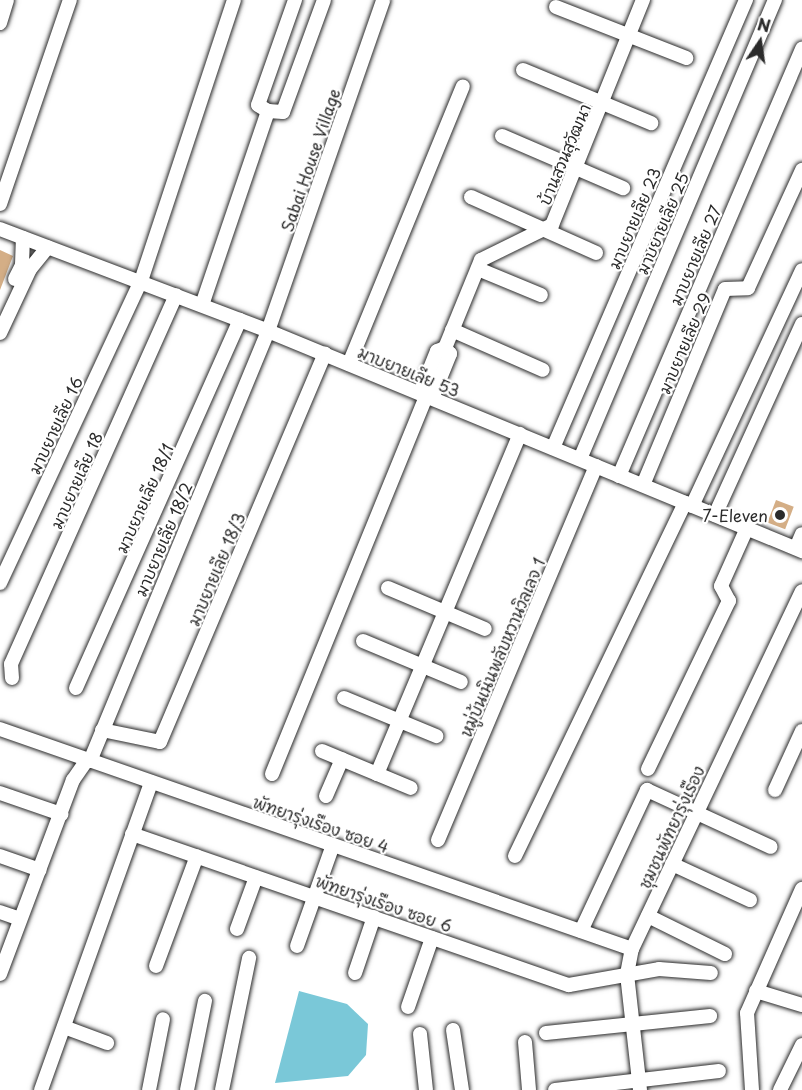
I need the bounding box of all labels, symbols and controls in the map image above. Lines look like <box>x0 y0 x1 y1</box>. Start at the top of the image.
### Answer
text: N <box>755 11 773 38</box>
north arrow <box>730 12 790 72</box>
street label: Sabai House Village <box>276 85 344 235</box>
street label: บ้านสวนสุวัฒนา <box>534 101 594 207</box>
street label: มาบยายเลีย 23 <box>604 164 664 272</box>
street label: มาบยายเลีย 25 <box>632 170 692 276</box>
street label: มาบยายเลีย 27 <box>665 202 725 308</box>
street label: มาบยายเลีย 29 <box>654 290 714 396</box>
street label: มาบยายเลีย 53 <box>356 342 462 400</box>
street label: มาบยายเลีย 16 <box>24 373 86 477</box>
street label: มาบยายเลีย 18 <box>46 429 106 531</box>
street label: มาบยายเลีย 18/1 <box>111 440 177 556</box>
street label: มาบยายเลีย 18/2 <box>130 479 196 599</box>
place label: 7-Eleven <box>703 505 768 525</box>
marker: 7-Eleven <box>773 508 787 522</box>
street label: มาบยายเลีย 18/3 <box>184 510 248 628</box>
street label: หมู่บ้นเนินพลับหวานวิลเลจ 1 <box>456 555 548 739</box>
street label: ชุมชนพัทยารุ่งเรือง <box>634 763 708 891</box>
street label: พัทยารุ่งเรือง ซอย 4 <box>251 792 391 856</box>
street label: พัทยารุ่งเรือง ซอย 6 <box>313 871 455 935</box>

